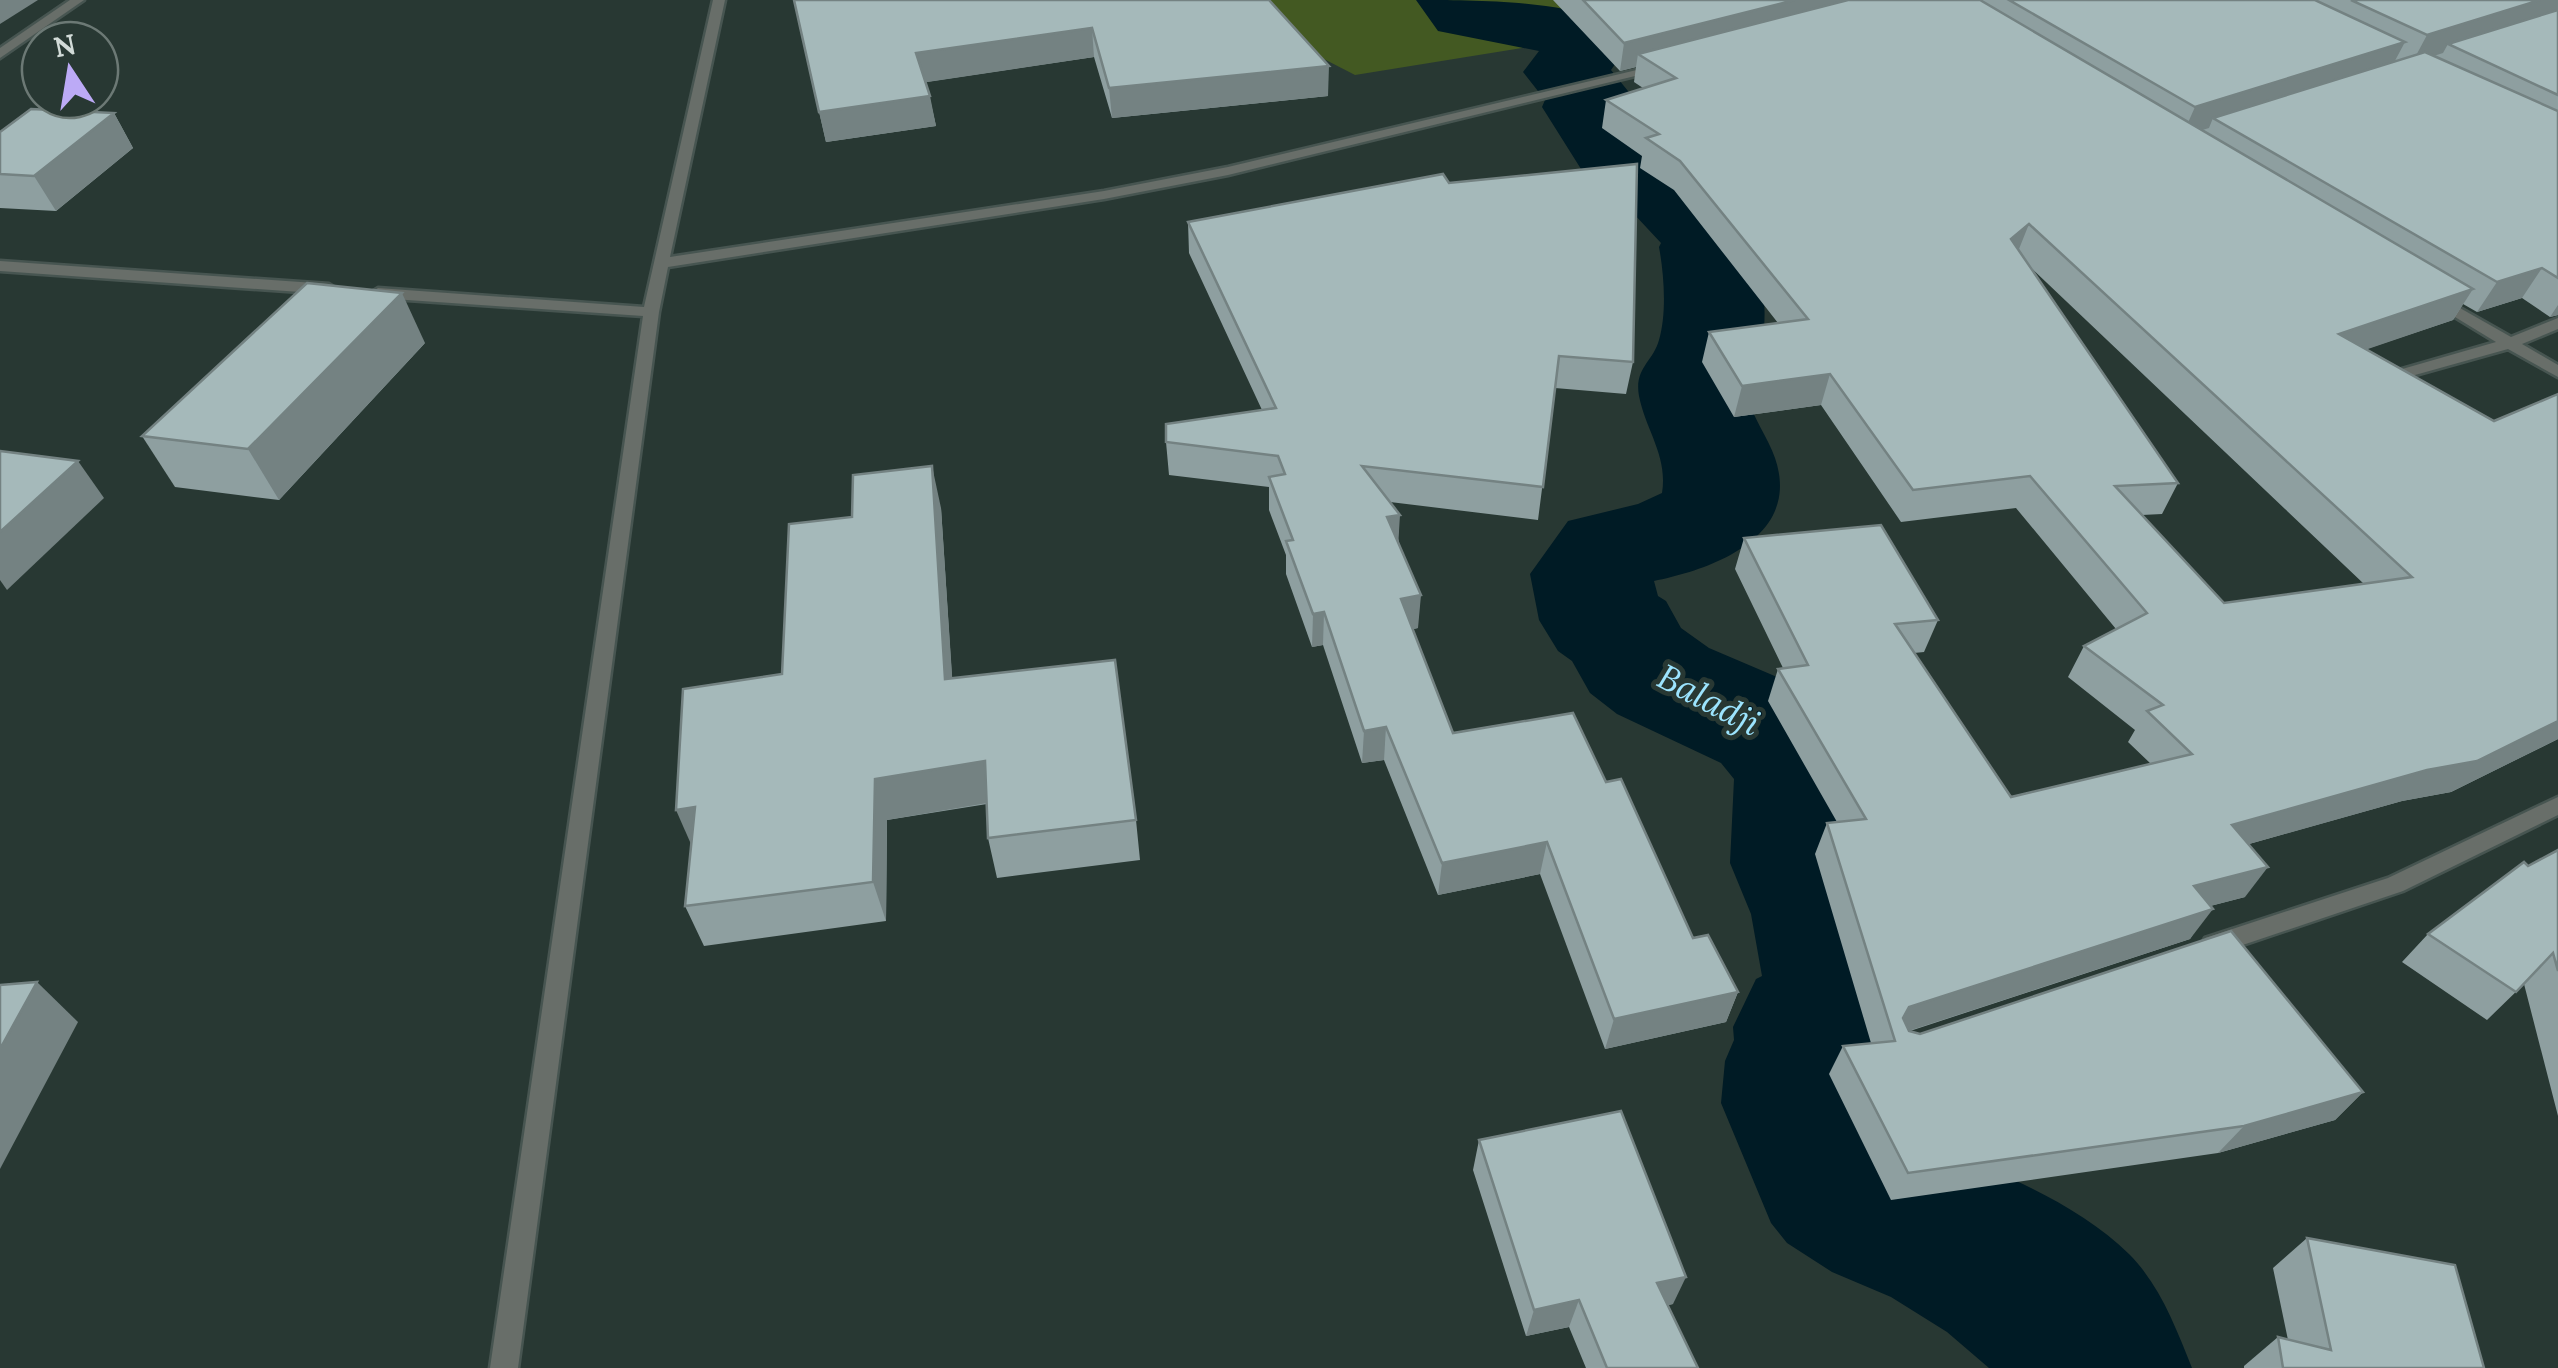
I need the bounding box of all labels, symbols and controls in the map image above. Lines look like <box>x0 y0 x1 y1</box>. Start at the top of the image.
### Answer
north arrow <box>20 20 120 120</box>
text: N <box>50 26 79 65</box>
water label: Baladji <box>1650 654 1769 745</box>

